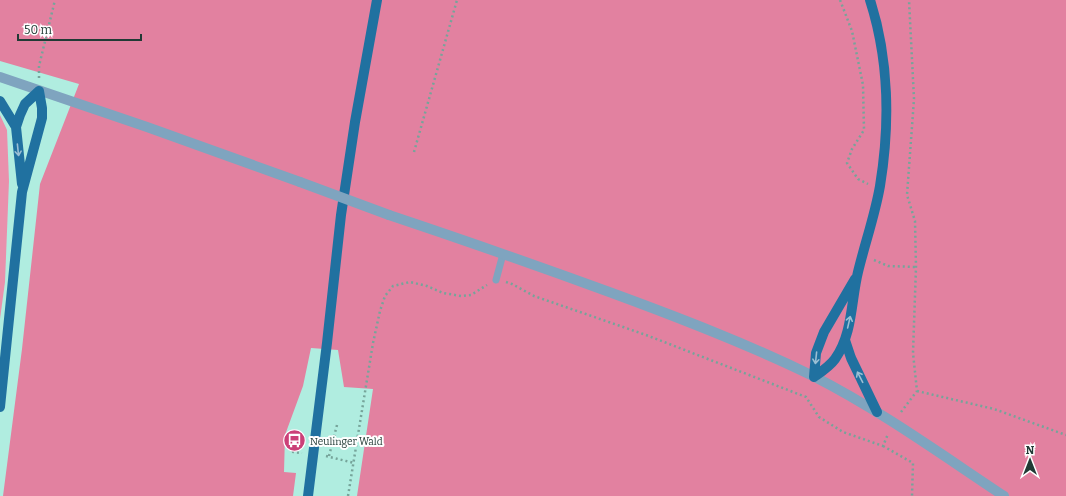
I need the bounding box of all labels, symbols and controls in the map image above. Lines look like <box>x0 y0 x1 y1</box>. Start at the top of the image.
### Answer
scale bar <box>18 16 141 42</box>
text: 50 m <box>24 23 53 37</box>
one-way arrow <box>14 143 22 156</box>
one-way arrow <box>846 316 854 329</box>
one-way arrow <box>812 351 820 364</box>
one-way arrow <box>856 371 863 383</box>
bus stop icon: Neulinger Wald <box>281 428 307 454</box>
place label: Neulinger Wald <box>310 436 383 448</box>
north arrow <box>1010 440 1050 480</box>
text: N <box>1026 444 1035 457</box>

